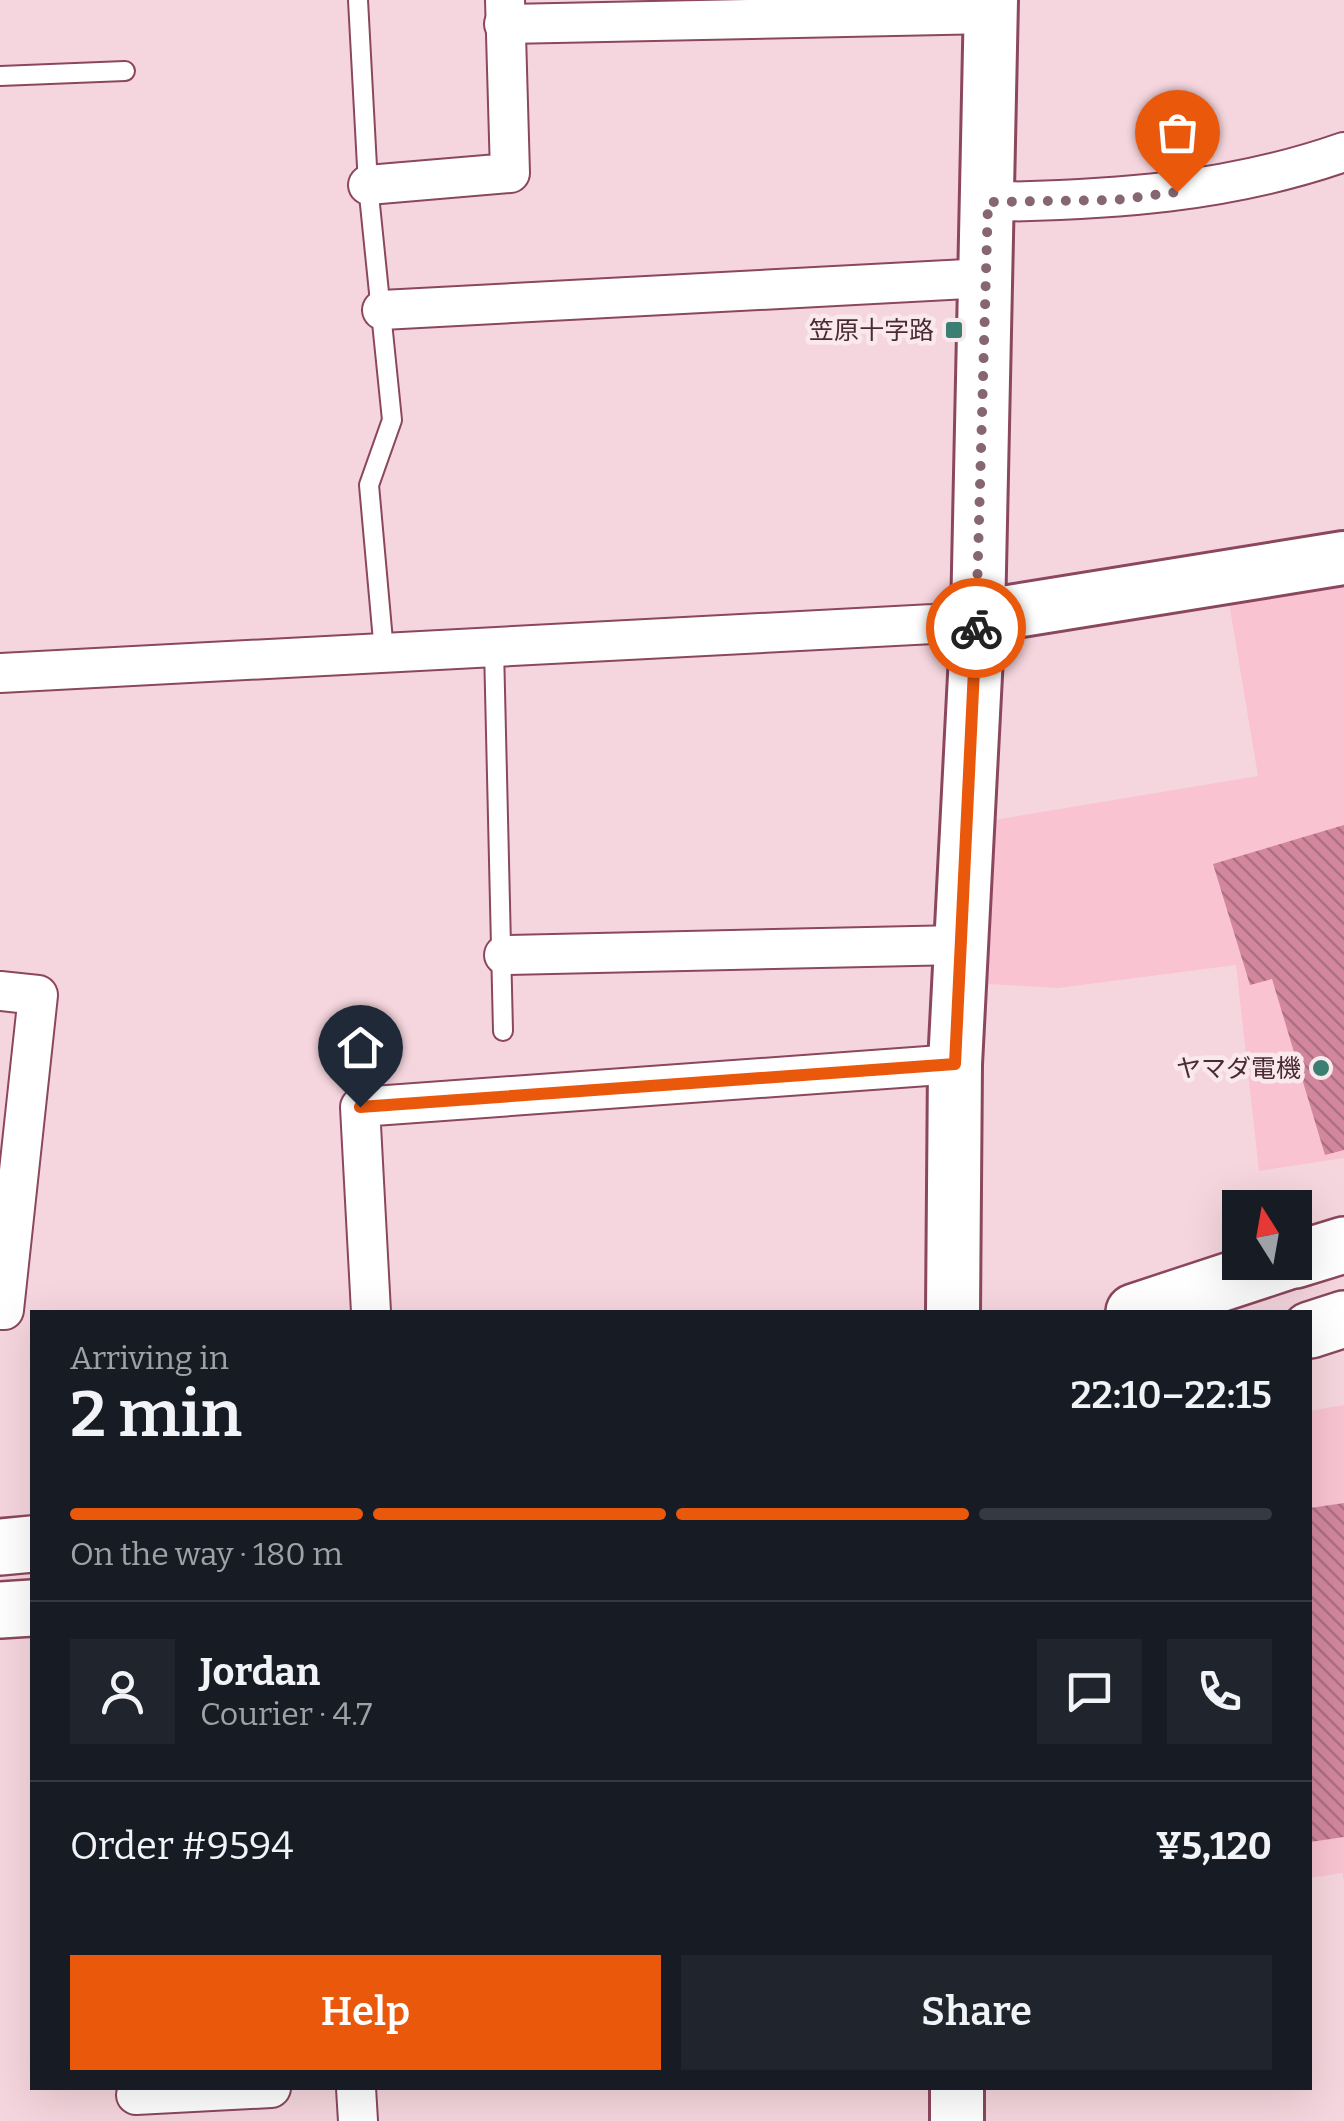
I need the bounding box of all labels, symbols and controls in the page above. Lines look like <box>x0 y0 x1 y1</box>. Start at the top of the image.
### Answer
pin <box>1135 90 1220 193</box>
icon: bag <box>1150 105 1205 160</box>
place label: 笠原十字路 <box>809 316 934 346</box>
marker: 笠原十字路 <box>943 319 965 341</box>
courier <box>926 578 1026 678</box>
icon: bike <box>949 601 1004 656</box>
pin <box>318 1005 403 1108</box>
icon: home <box>333 1020 388 1075</box>
place label: ヤマダ電機 <box>1176 1054 1301 1084</box>
marker: ヤマダ電機 <box>1310 1057 1332 1079</box>
north arrow <box>1222 1190 1312 1280</box>
map controls <box>1222 1190 1312 1280</box>
text: Arriving in <box>70 1339 229 1377</box>
text: 22:10–22:15 <box>1070 1372 1272 1418</box>
text: 2 min <box>70 1375 242 1453</box>
text: On the way · 180 m <box>70 1535 343 1573</box>
button: person <box>70 1639 175 1744</box>
button: chat <box>1037 1639 1142 1744</box>
button: phone <box>1167 1639 1272 1744</box>
text: Jordan <box>200 1649 320 1695</box>
text: Courier · 4.7 <box>200 1695 372 1733</box>
text: Order #9594 <box>70 1823 293 1869</box>
text: ¥5,120 <box>1155 1823 1272 1869</box>
button: Help <box>70 1955 661 2070</box>
button: Share <box>681 1955 1272 2070</box>

